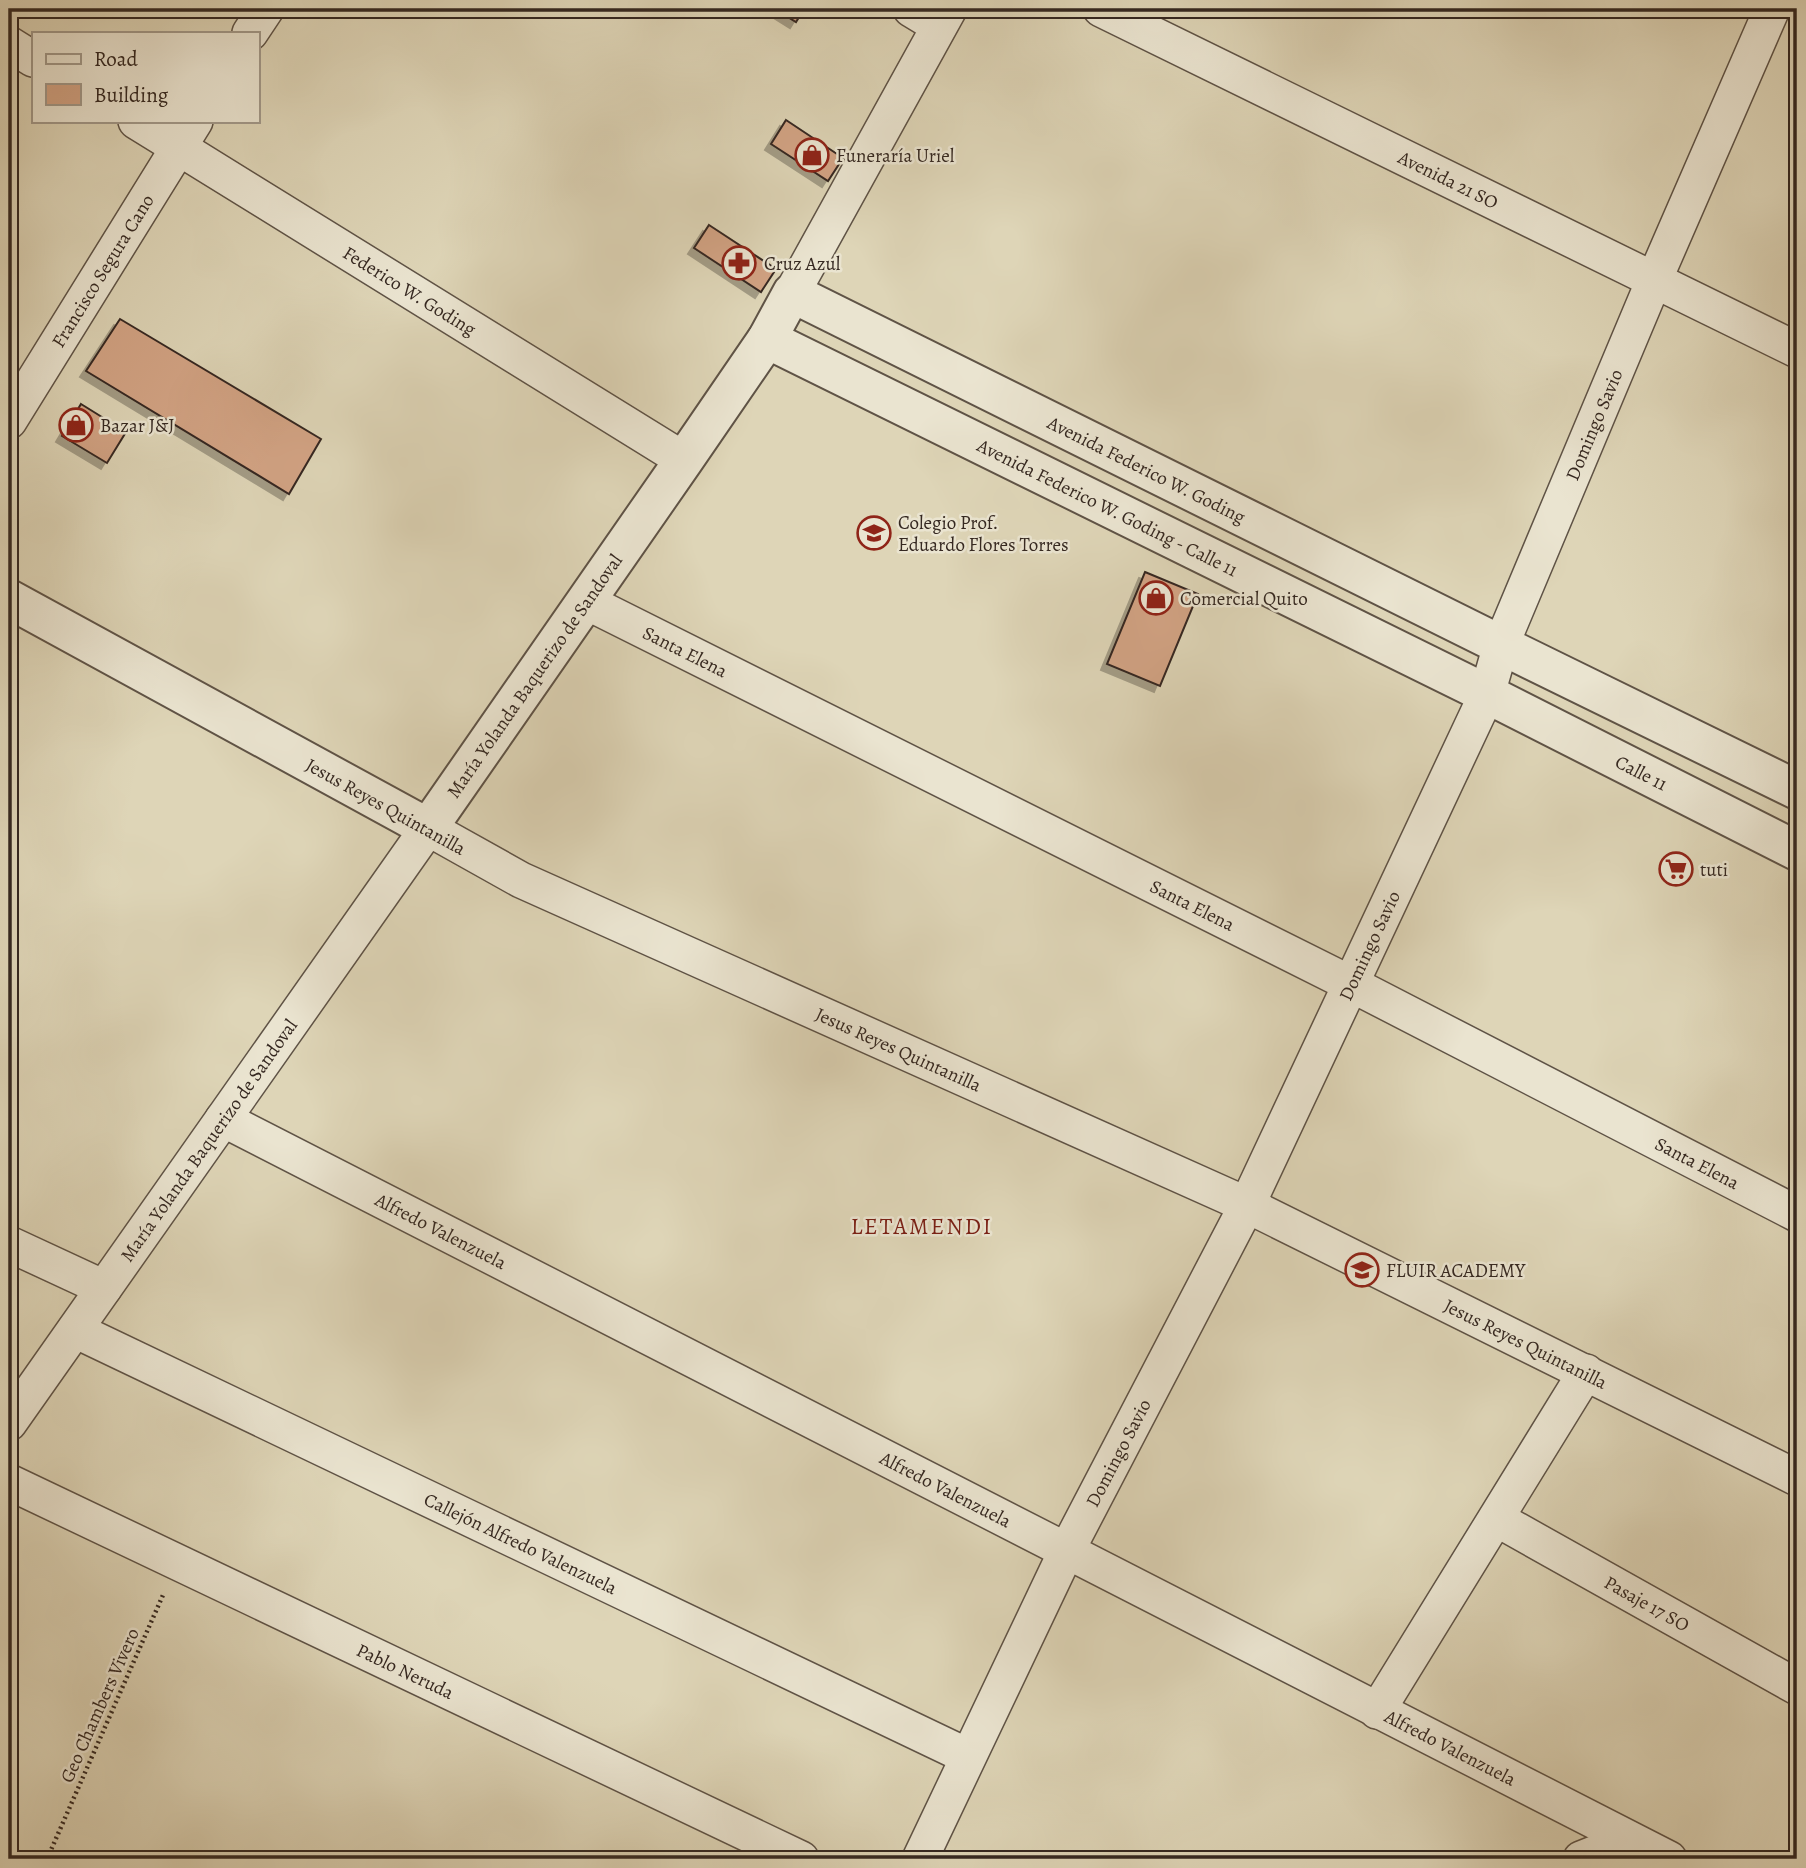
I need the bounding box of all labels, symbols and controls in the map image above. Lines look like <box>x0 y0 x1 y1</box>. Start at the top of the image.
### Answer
legend <box>32 32 259 122</box>
text: Road <box>94 45 138 73</box>
text: Building <box>94 81 169 109</box>
shop icon: Funeraría Uriel <box>793 136 831 174</box>
place label: Funeraría Uriel <box>836 143 955 169</box>
street label: Avenida 21 SO <box>1393 144 1503 216</box>
street label: Francisco Segura Cano <box>46 189 161 353</box>
street label: Federico W. Goding <box>338 240 481 343</box>
pharmacy icon: Cruz Azul <box>720 244 758 282</box>
place label: Cruz Azul <box>764 251 841 277</box>
street label: Domingo Savio <box>1560 365 1629 485</box>
shop icon: Bazar J&J <box>57 406 95 444</box>
street label: Avenida Federico W. Goding <box>1042 409 1250 530</box>
place label: Bazar J&J <box>100 413 175 439</box>
street label: Avenida Federico W. Goding - Calle 11 <box>972 432 1242 583</box>
place label: Colegio Prof. Eduardo Flores Torres <box>898 510 1069 558</box>
school or university icon: Colegio Prof. Eduardo Flores Torres <box>855 514 893 552</box>
street label: María Yolanda Baquerizo de Sandoval <box>441 549 629 803</box>
shop icon: Comercial Quito <box>1137 579 1175 617</box>
place label: Comercial Quito <box>1180 586 1308 612</box>
street label: Santa Elena <box>638 620 732 684</box>
street label: Calle 11 <box>1611 749 1672 797</box>
street label: Jesus Reyes Quintanilla <box>301 752 470 862</box>
supermarket icon: tuti <box>1657 850 1695 888</box>
place label: tuti <box>1700 857 1728 883</box>
street label: Santa Elena <box>1145 874 1239 938</box>
street label: Domingo Savio <box>1333 887 1407 1005</box>
street label: Jesus Reyes Quintanilla <box>811 1001 985 1099</box>
street label: María Yolanda Baquerizo de Sandoval <box>114 1014 304 1267</box>
street label: Santa Elena <box>1650 1131 1744 1196</box>
street label: Alfredo Valenzuela <box>370 1187 511 1276</box>
district label: LETAMENDI <box>851 1211 993 1242</box>
school or university icon: FLUIR ACADEMY <box>1343 1251 1381 1289</box>
place label: FLUIR ACADEMY <box>1386 1258 1526 1284</box>
street label: Jesus Reyes Quintanilla <box>1439 1293 1612 1396</box>
street label: Domingo Savio <box>1080 1394 1158 1512</box>
street label: Alfredo Valenzuela <box>874 1445 1016 1534</box>
street label: Callejón Alfredo Valenzuela <box>419 1487 621 1601</box>
street label: Pasaje 17 SO <box>1599 1570 1694 1638</box>
street label: Geo Chambers Vivero <box>54 1624 146 1787</box>
street label: Pablo Neruda <box>352 1637 458 1706</box>
street label: Alfredo Valenzuela <box>1379 1703 1520 1793</box>

